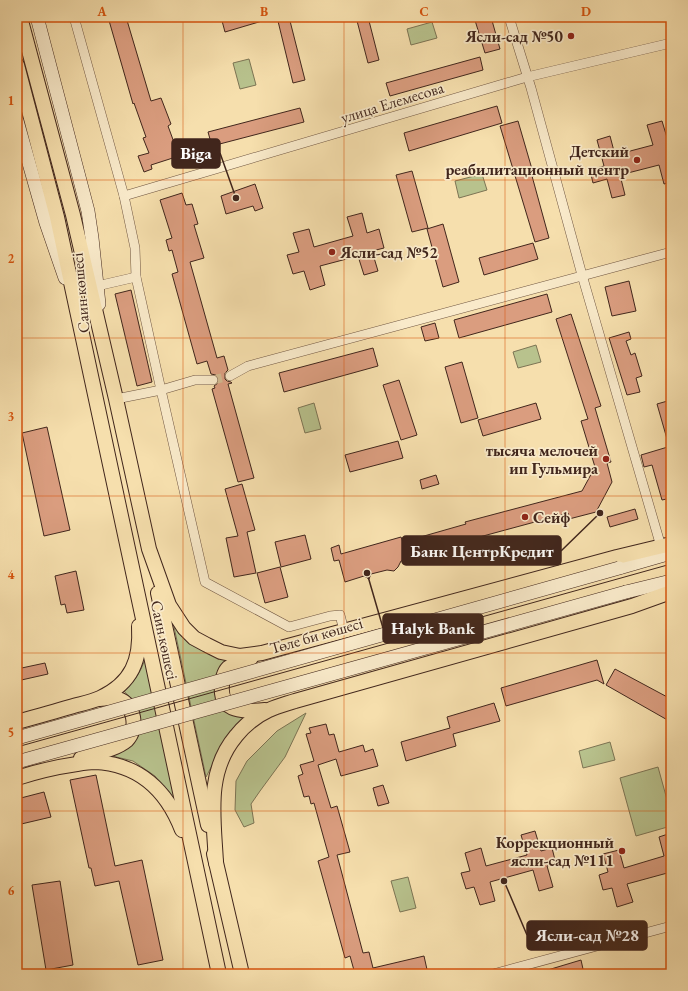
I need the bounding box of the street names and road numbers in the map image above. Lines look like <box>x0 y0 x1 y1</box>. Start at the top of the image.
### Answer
street label: улица Елемесова <box>338 77 447 128</box>
street label: Саин көшесі <box>67 252 94 334</box>
street label: Саин көшесі <box>146 599 183 682</box>
street label: Төле би көшесі <box>267 612 365 659</box>

